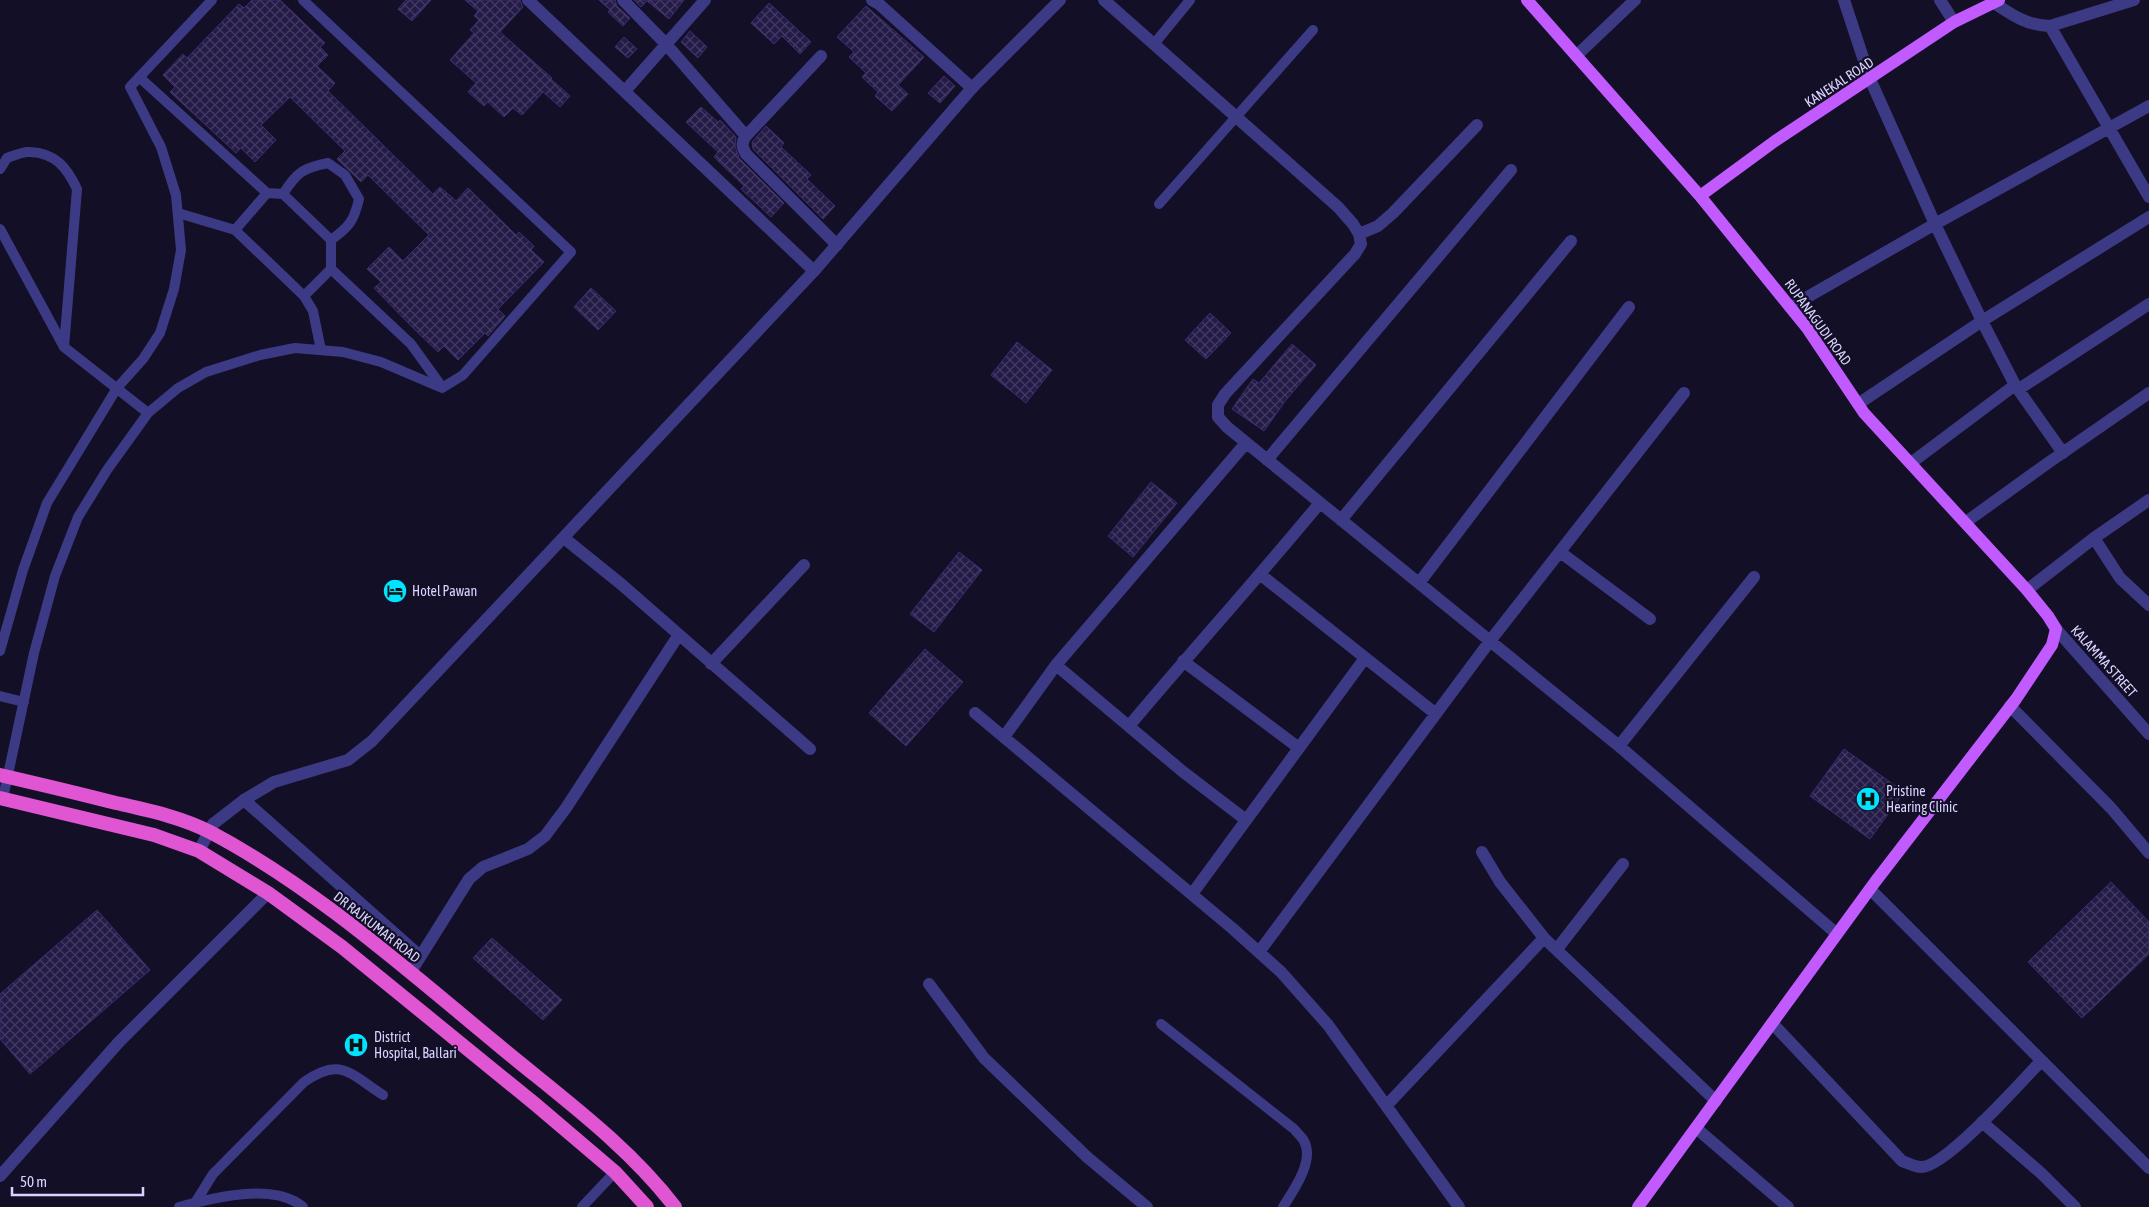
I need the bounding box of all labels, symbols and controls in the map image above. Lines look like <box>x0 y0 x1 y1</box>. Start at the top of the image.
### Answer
street label: KANEKAL ROAD <box>1802 54 1877 110</box>
street label: RUPANAGUDI ROAD <box>1781 276 1855 368</box>
hotel icon: Hotel Pawan <box>382 578 408 604</box>
place label: Hotel Pawan <box>412 583 477 599</box>
street label: KALAMMA STREET <box>2068 622 2140 700</box>
place label: Pristine Hearing Clinic <box>1886 783 1958 815</box>
hospital icon: Pristine Hearing Clinic <box>1855 786 1881 812</box>
street label: DR RAJKUMAR ROAD <box>331 888 423 966</box>
place label: District Hospital, Ballari <box>374 1029 457 1061</box>
hospital icon: District Hospital, Ballari <box>343 1032 369 1058</box>
scale bar <box>12 1164 144 1196</box>
text: 50 m <box>20 1173 47 1190</box>

